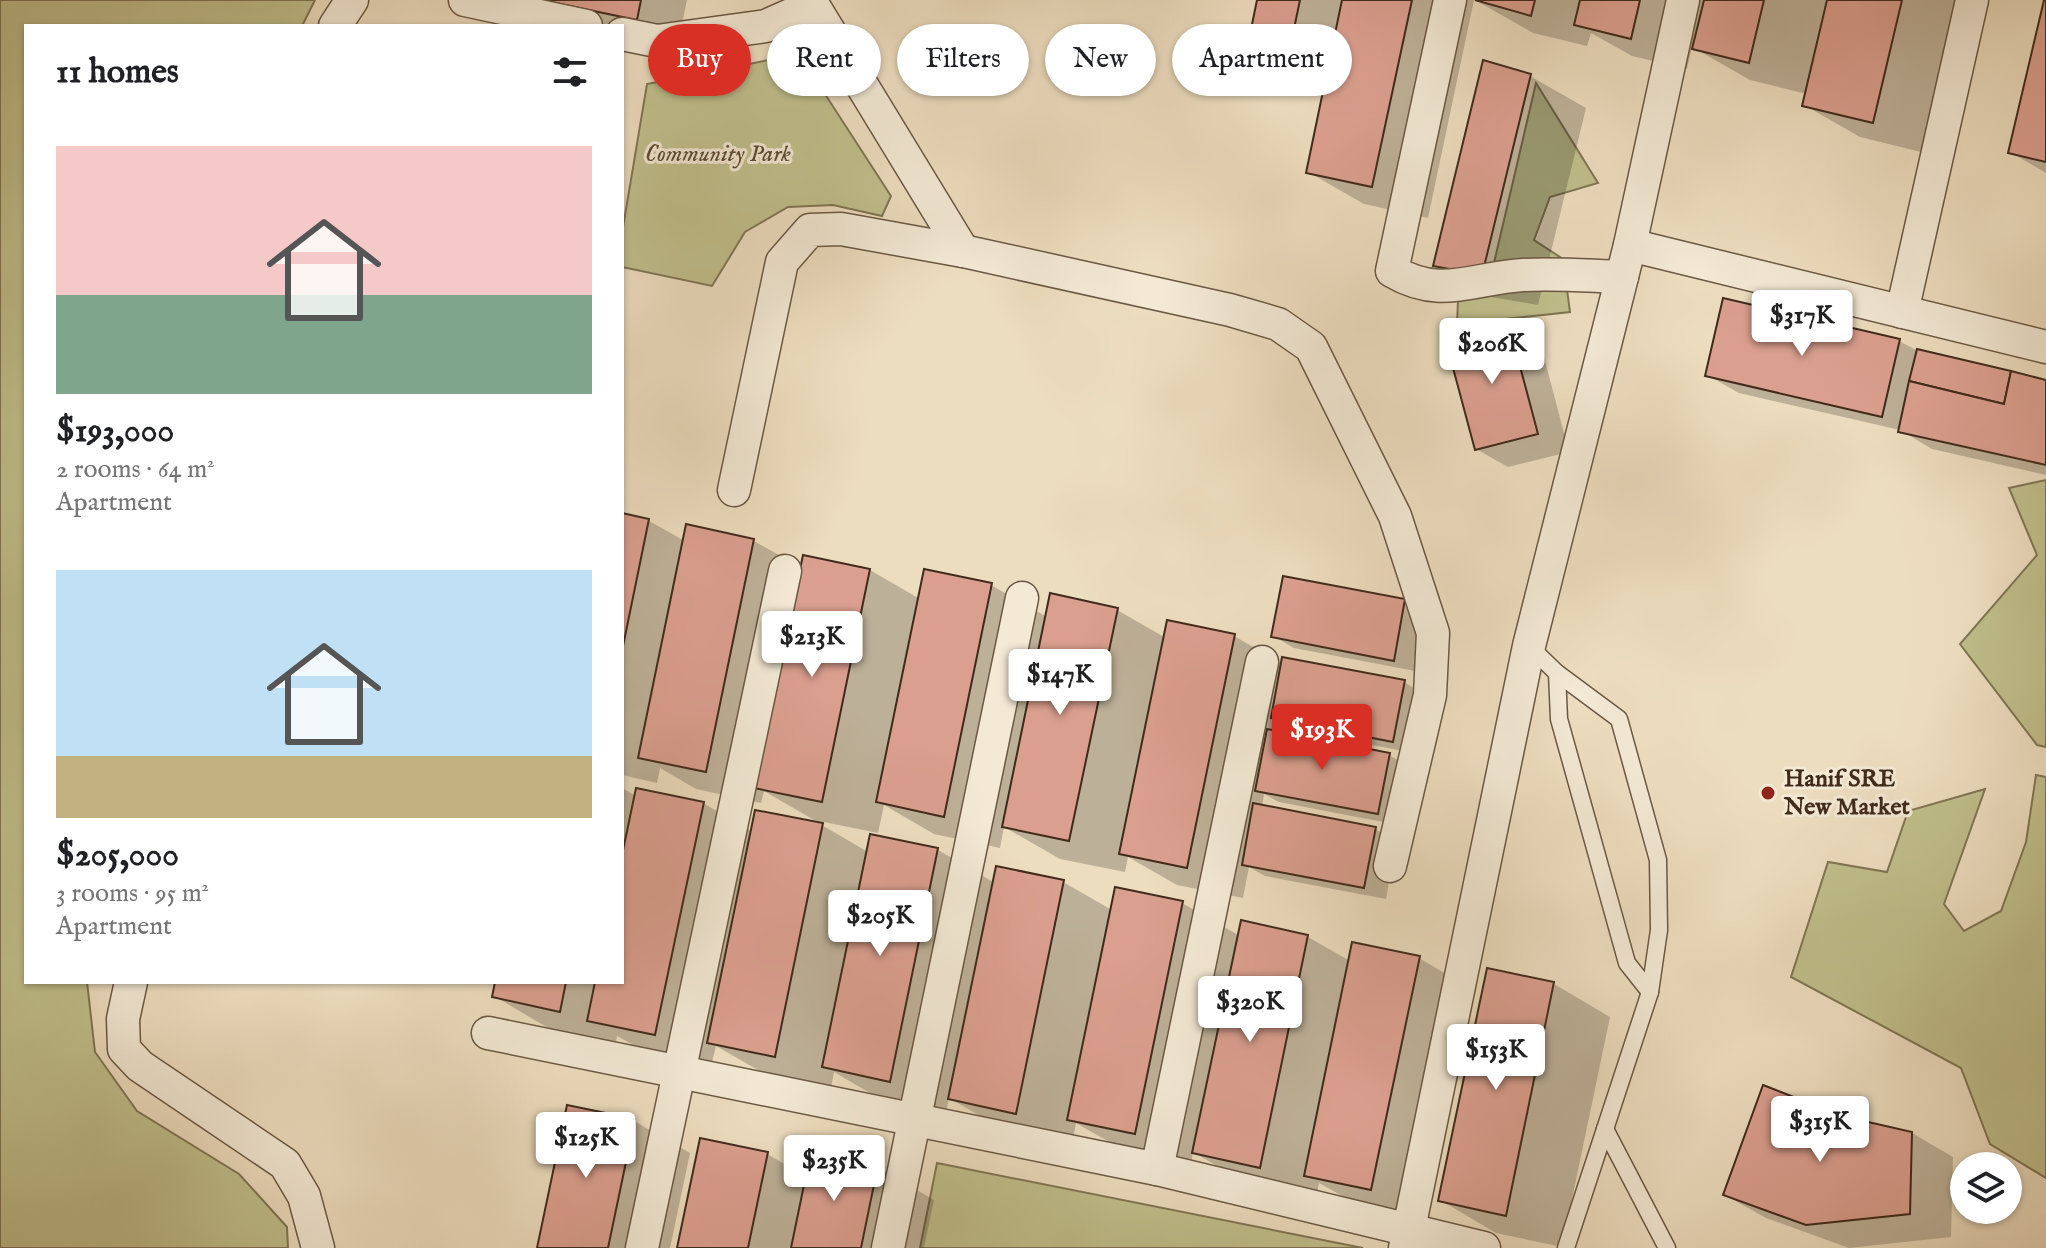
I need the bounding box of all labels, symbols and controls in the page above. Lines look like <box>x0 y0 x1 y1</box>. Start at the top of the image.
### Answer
chip: Buy <box>648 24 751 96</box>
chip: Rent <box>767 24 881 96</box>
chip: Filters <box>897 24 1029 96</box>
chip: New <box>1045 24 1156 96</box>
chip: Apartment <box>1172 24 1352 96</box>
icon: filters <box>548 50 592 94</box>
text: 11 homes <box>56 51 179 94</box>
park label: Community Park <box>645 139 791 170</box>
icon: home <box>252 198 396 342</box>
pin: $317K <box>1746 290 1858 358</box>
text: $317K <box>1770 299 1834 332</box>
pin: $206K <box>1436 318 1548 386</box>
text: $206K <box>1457 327 1527 360</box>
text: $193,000 <box>56 410 174 453</box>
text: 2 rooms · 64 m² <box>56 453 215 486</box>
text: Apartment <box>56 486 172 519</box>
pin: $213K <box>756 611 868 679</box>
text: $213K <box>780 620 844 653</box>
icon: home <box>252 622 396 766</box>
pin: $147K <box>1004 649 1116 717</box>
text: $147K <box>1027 658 1094 691</box>
pin: $193K <box>1266 704 1378 772</box>
text: $193K <box>1290 713 1354 746</box>
place label: Hanif SRE New Market <box>1783 764 1911 823</box>
marker: Hanif SRE New Market <box>1759 784 1777 802</box>
text: $205,000 <box>56 834 179 877</box>
text: 3 rooms · 95 m² <box>56 877 209 910</box>
pin: $205K <box>824 890 936 958</box>
text: $205K <box>846 899 914 932</box>
text: Apartment <box>56 910 172 943</box>
pin: $320K <box>1194 976 1306 1044</box>
text: $320K <box>1216 985 1284 1018</box>
pin: $153K <box>1440 1024 1552 1092</box>
text: $153K <box>1465 1033 1527 1066</box>
pin: $315K <box>1764 1096 1876 1164</box>
text: $315K <box>1789 1105 1851 1138</box>
pin: $125K <box>530 1112 642 1180</box>
text: $125K <box>554 1121 618 1154</box>
pin: $235K <box>778 1135 890 1203</box>
text: $235K <box>802 1144 866 1177</box>
map controls <box>1950 1152 2022 1224</box>
button: layers <box>1950 1152 2022 1224</box>

